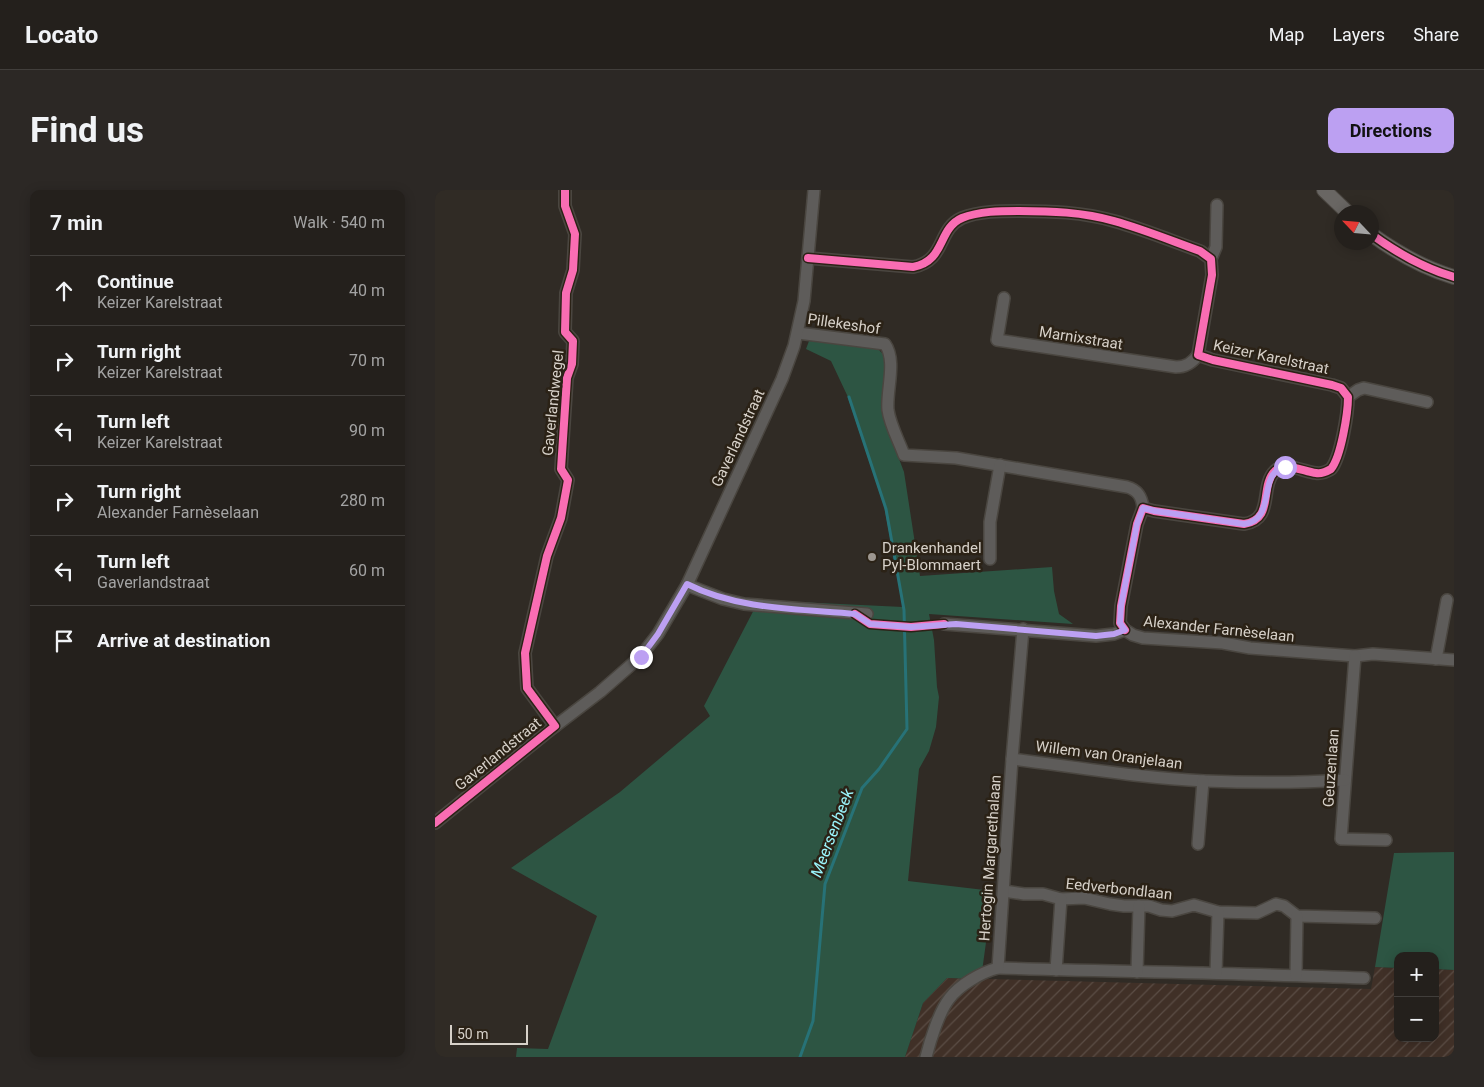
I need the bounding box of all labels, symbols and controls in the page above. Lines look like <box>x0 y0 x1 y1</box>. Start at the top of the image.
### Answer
text: Locato <box>25 21 98 49</box>
text: Map <box>1269 24 1304 45</box>
text: Layers <box>1332 24 1385 45</box>
text: Share <box>1413 24 1459 45</box>
button: Directions <box>1328 108 1454 153</box>
text: Find us <box>30 110 144 151</box>
north arrow <box>1334 205 1379 250</box>
text: 7 min <box>50 211 103 235</box>
text: Walk · 540 m <box>293 213 385 232</box>
text: Continue <box>97 270 174 293</box>
icon: ahead <box>50 277 78 305</box>
text: 40 m <box>349 281 385 300</box>
text: Keizer Karelstraat <box>97 293 223 312</box>
street label: Pillekeshof <box>806 310 882 338</box>
street label: Marnixstraat <box>1038 323 1124 354</box>
street label: Keizer Karelstraat <box>1212 336 1331 378</box>
text: Turn right <box>97 340 181 363</box>
icon: right <box>50 347 78 375</box>
street label: Gaverlandwegel <box>538 349 568 457</box>
text: 70 m <box>349 351 385 370</box>
text: Keizer Karelstraat <box>97 363 223 382</box>
street label: Gaverlandstraat <box>708 386 769 490</box>
text: Turn left <box>97 410 170 433</box>
icon: left <box>50 417 78 445</box>
text: 90 m <box>349 421 385 440</box>
text: Keizer Karelstraat <box>97 433 223 452</box>
route start <box>1274 456 1297 479</box>
text: Turn right <box>97 480 181 503</box>
icon: right <box>50 487 78 515</box>
text: 280 m <box>340 491 385 510</box>
text: Alexander Farnèselaan <box>97 503 259 522</box>
place label: Drankenhandel Pyl-Blommaert <box>882 539 982 574</box>
text: Turn left <box>97 550 170 573</box>
marker: Drankenhandel Pyl-Blommaert <box>866 551 878 563</box>
icon: left <box>50 557 78 585</box>
text: 60 m <box>349 561 385 580</box>
text: Gaverlandstraat <box>97 573 210 592</box>
street label: Alexander Farnèselaan <box>1142 612 1296 646</box>
icon: arrive <box>50 627 78 655</box>
text: Arrive at destination <box>97 629 270 652</box>
route end <box>630 646 653 669</box>
street label: Gaverlandstraat <box>451 714 545 794</box>
street label: Geuzenlaan <box>1319 728 1343 808</box>
street label: Willem van Oranjelaan <box>1035 737 1183 773</box>
street label: Hertogin Margarethalaan <box>975 774 1005 942</box>
water label: Meersenbeek <box>806 785 858 880</box>
street label: Eedverbondlaan <box>1065 874 1173 904</box>
map controls <box>1394 952 1439 1042</box>
button: + <box>1394 952 1439 997</box>
button: − <box>1394 997 1439 1042</box>
scale bar <box>450 1022 527 1045</box>
text: 50 m <box>457 1026 489 1042</box>

